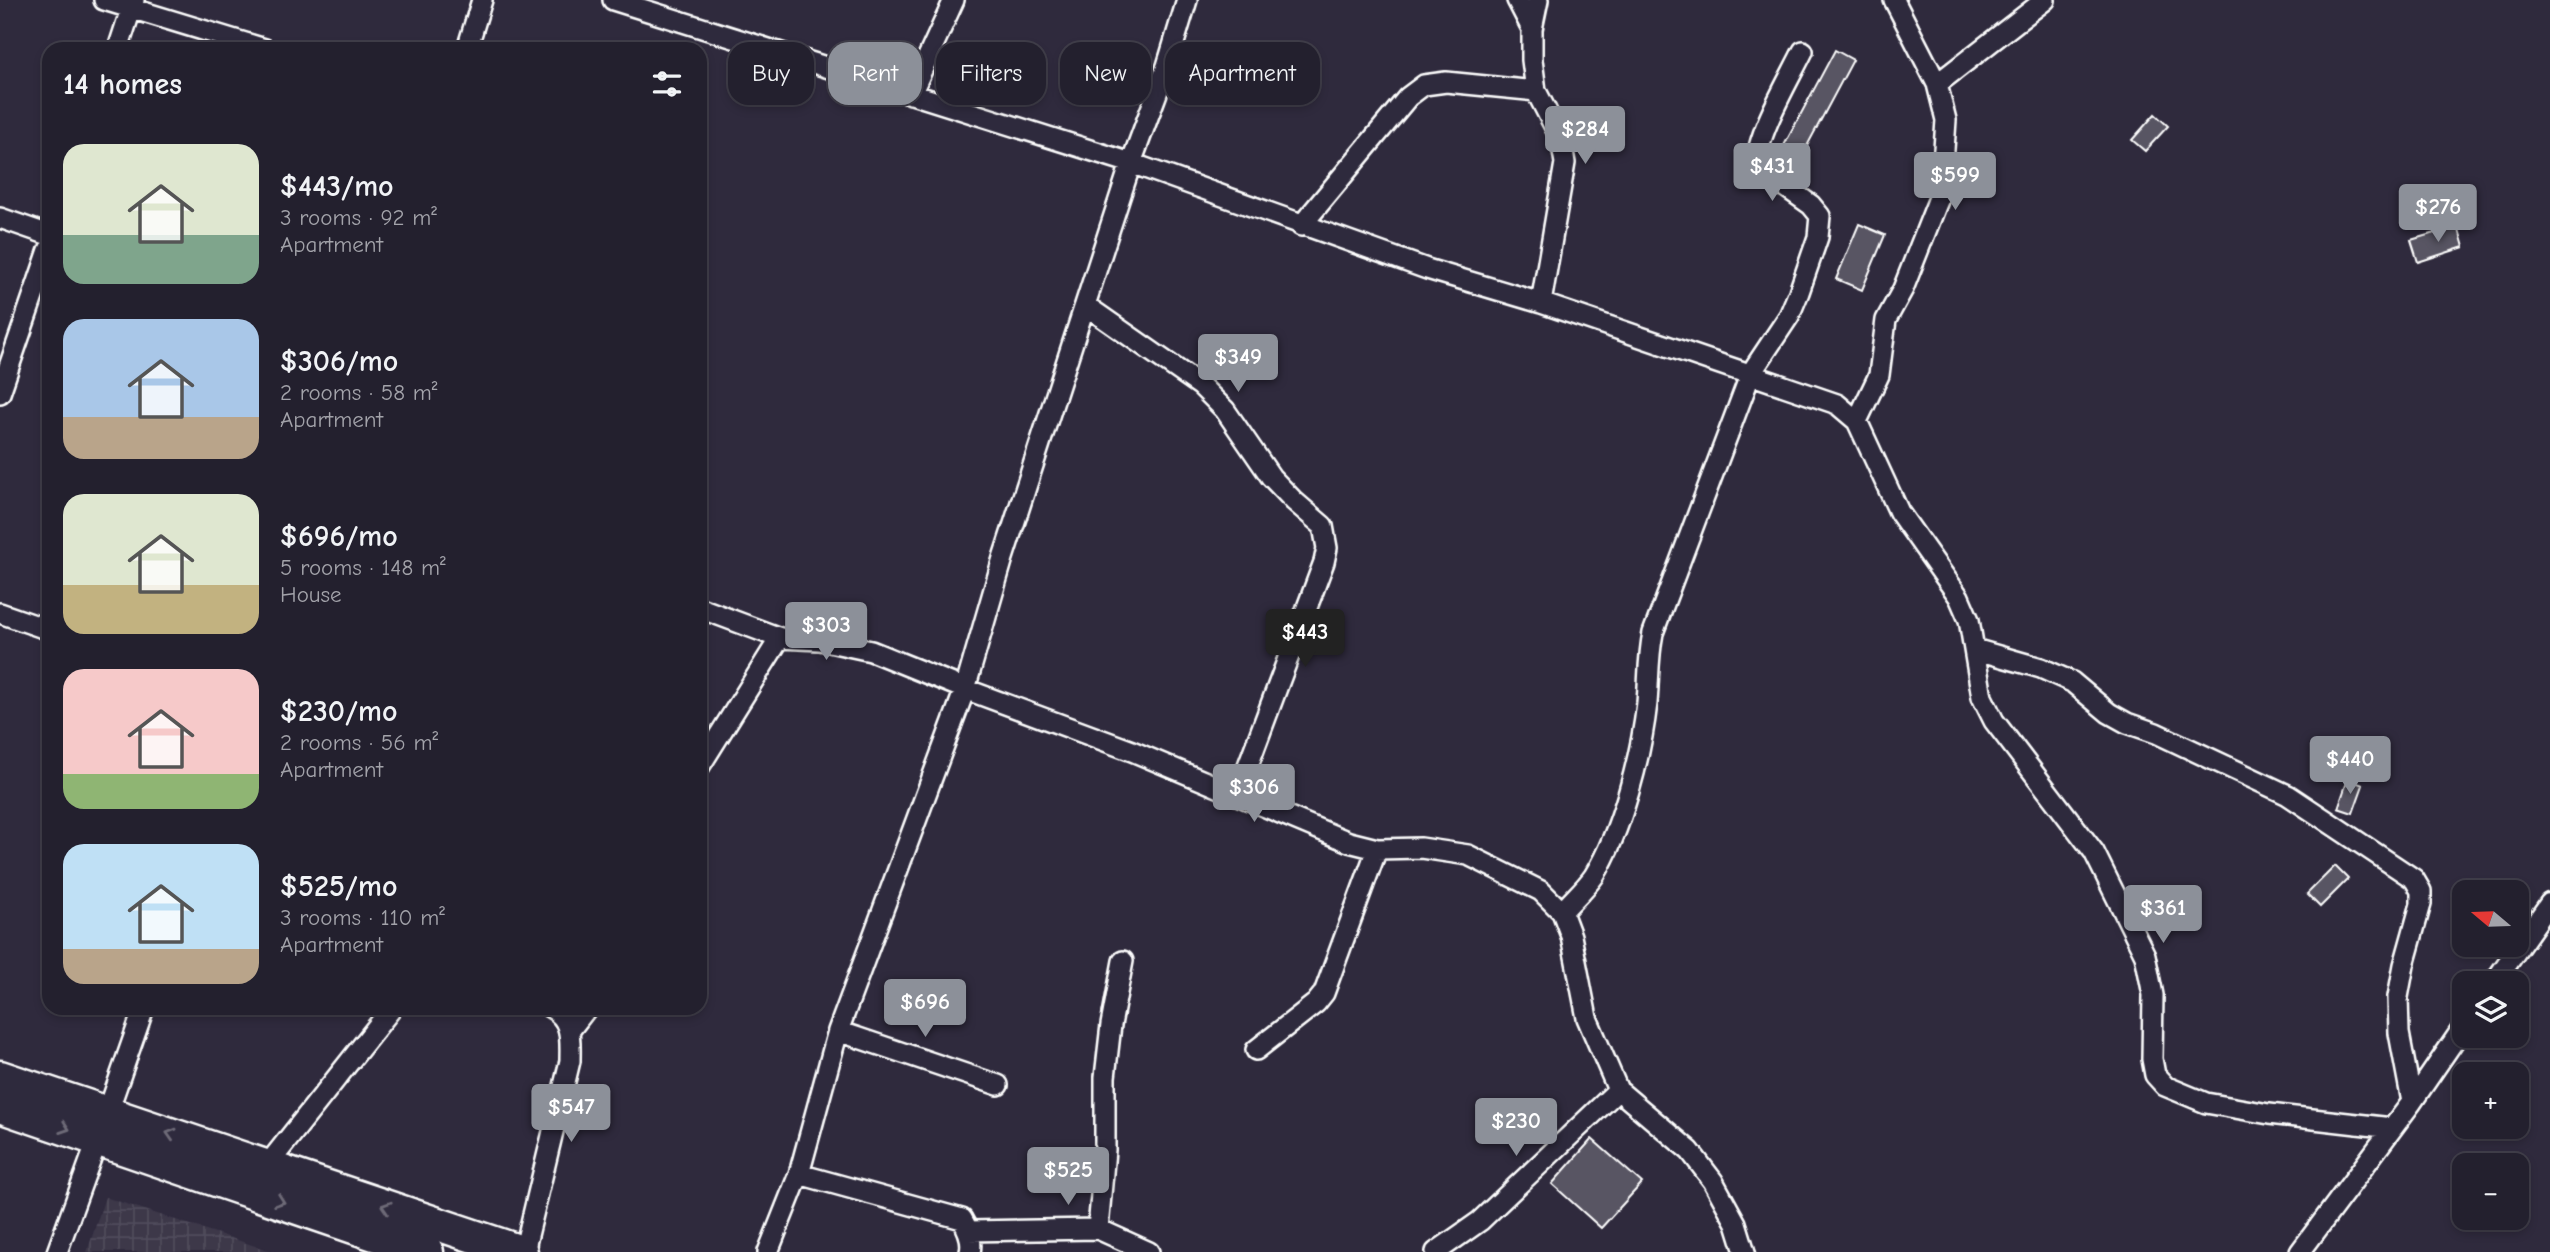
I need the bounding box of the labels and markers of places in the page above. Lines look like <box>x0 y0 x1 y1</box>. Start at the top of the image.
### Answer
pin: $284 <box>1544 106 1626 166</box>
pin: $431 <box>1731 144 1813 203</box>
pin: $599 <box>1914 152 1996 212</box>
pin: $276 <box>2397 184 2479 244</box>
pin: $349 <box>1197 334 1279 394</box>
pin: $303 <box>785 602 867 662</box>
pin: $443 <box>1264 610 1346 669</box>
pin: $440 <box>2309 736 2391 796</box>
pin: $306 <box>1213 764 1295 824</box>
pin: $361 <box>2122 886 2204 945</box>
pin: $696 <box>884 979 966 1039</box>
pin: $547 <box>530 1084 612 1144</box>
pin: $230 <box>1475 1098 1557 1158</box>
pin: $525 <box>1027 1148 1109 1207</box>

